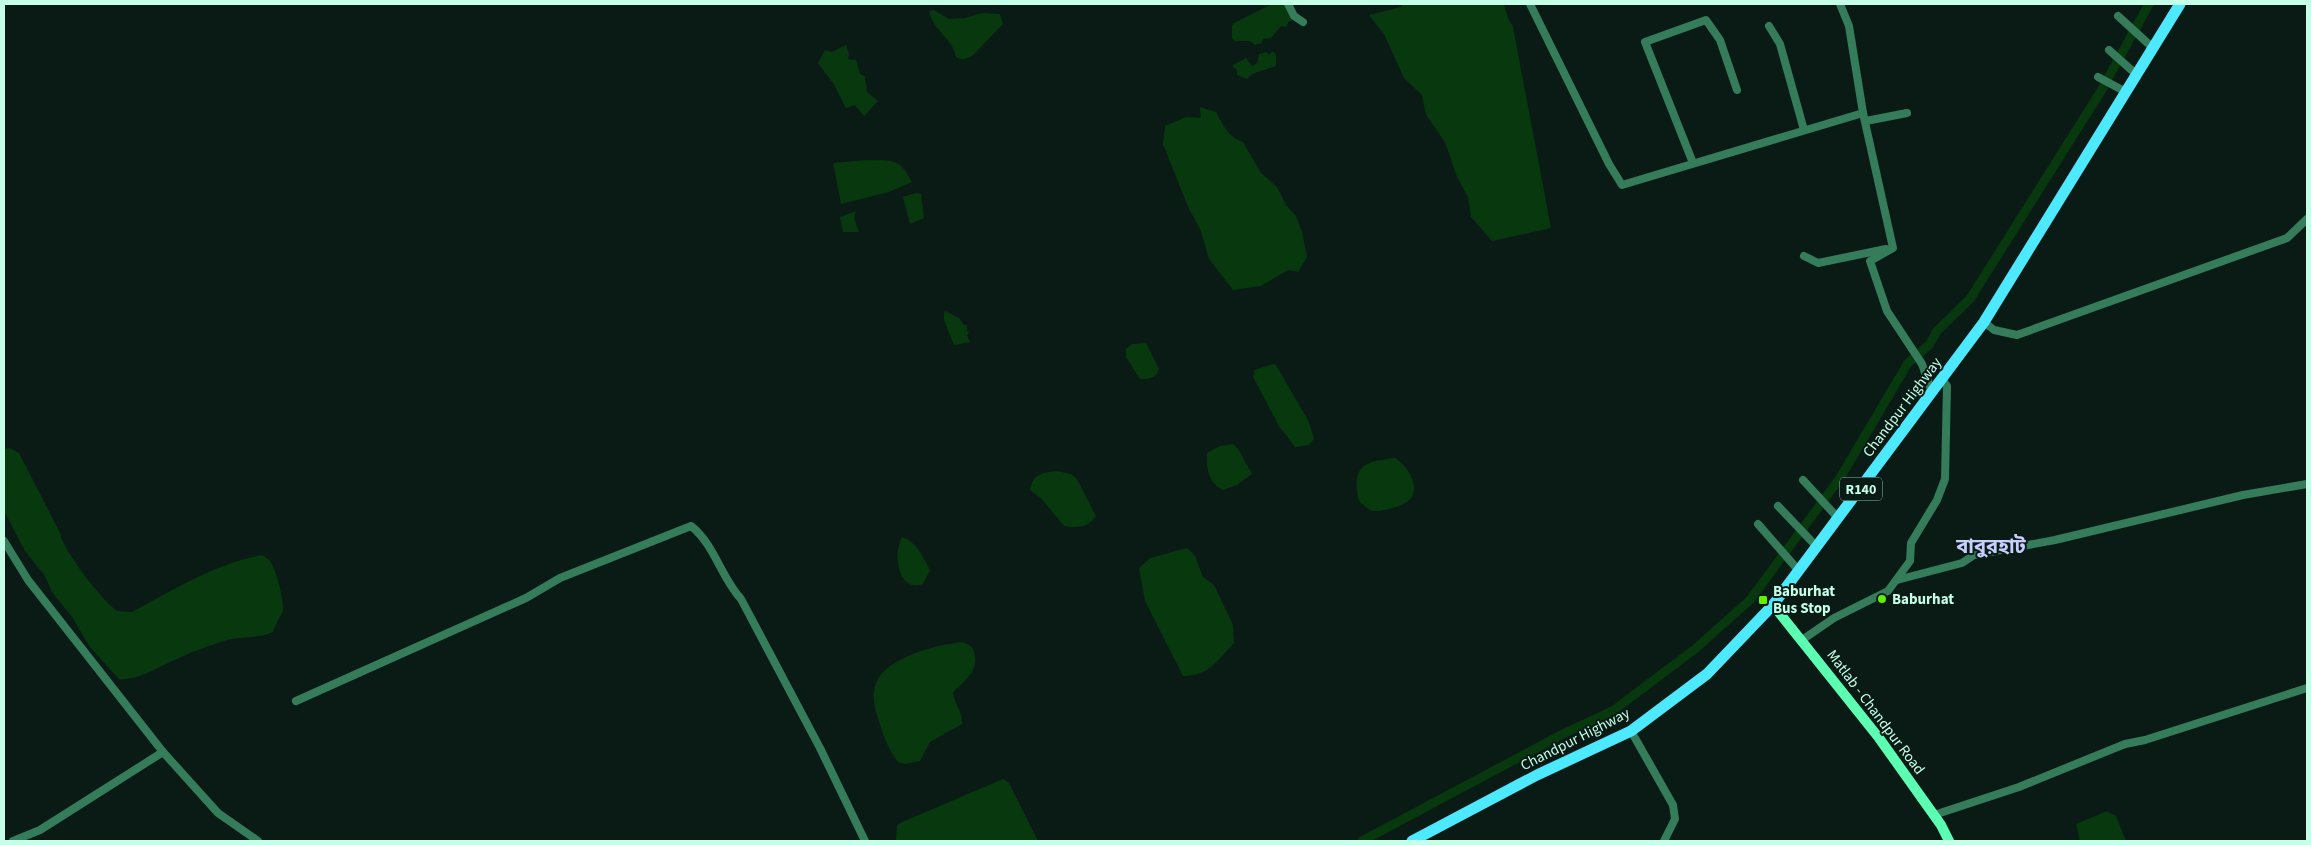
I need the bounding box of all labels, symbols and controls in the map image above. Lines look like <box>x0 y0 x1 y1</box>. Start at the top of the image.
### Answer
street label: Chandpur Highway <box>1858 353 1947 462</box>
road number: R140 <box>1840 478 1882 500</box>
district label: বাবুরহাট <box>1955 533 2027 561</box>
place label: Baburhat Bus Stop <box>1773 581 1835 619</box>
place label: Baburhat <box>1892 589 1954 610</box>
marker: Baburhat <box>1876 593 1888 605</box>
marker: Baburhat Bus Stop <box>1757 594 1769 606</box>
street label: Matlab - Chandpur Road <box>1822 646 1930 779</box>
street label: Chandpur Highway <box>1517 703 1633 776</box>

